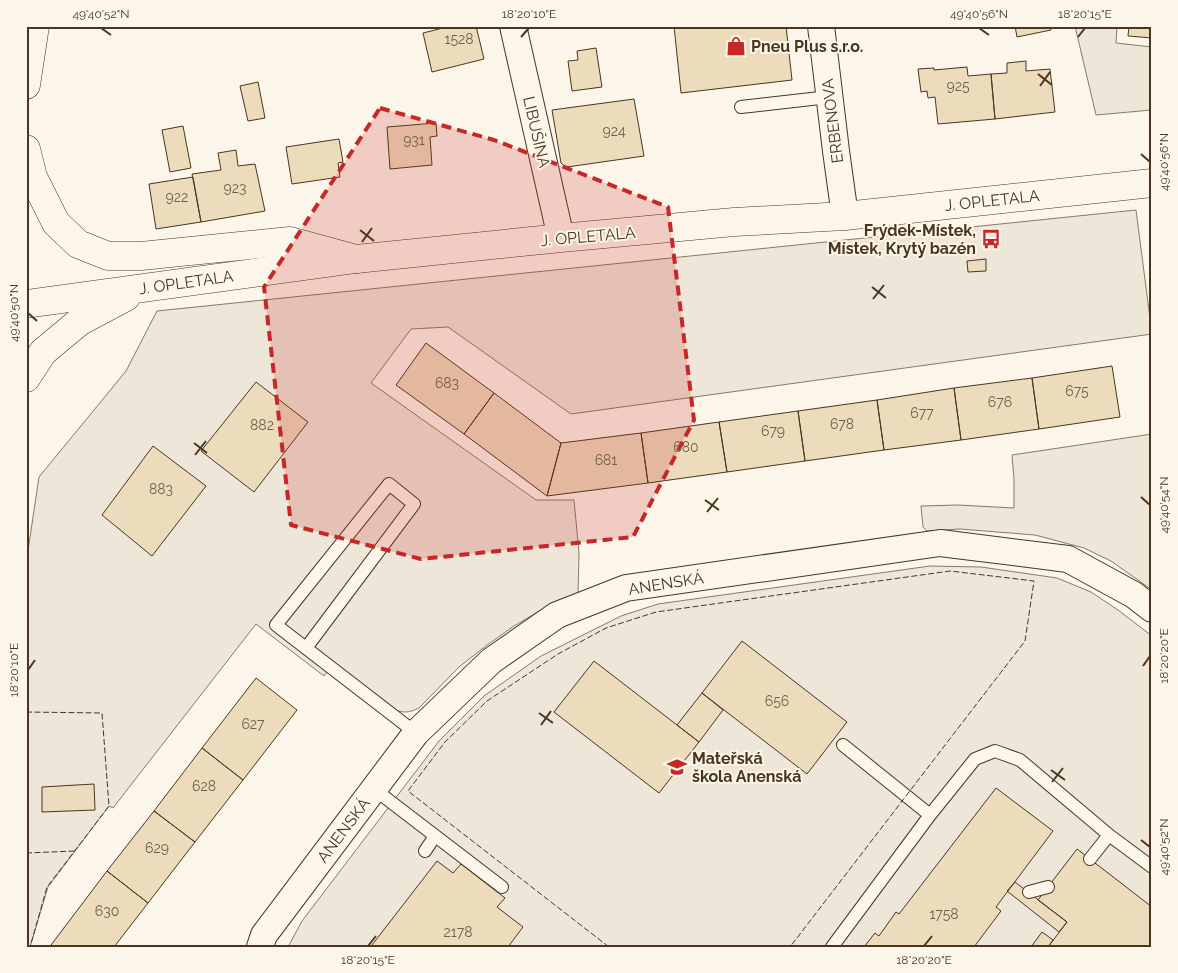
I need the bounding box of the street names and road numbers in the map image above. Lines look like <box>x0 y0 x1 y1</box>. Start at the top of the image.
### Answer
street label: ERBENOVA <box>818 77 847 164</box>
street label: LIBUŠINA <box>519 94 555 170</box>
street label: J. OPLETALA <box>944 186 1041 215</box>
street label: J. OPLETALA <box>540 223 637 250</box>
street label: J. OPLETALA <box>138 266 235 299</box>
street label: ANENSKÁ <box>627 567 705 599</box>
street label: ANENSKÁ <box>312 793 374 866</box>

